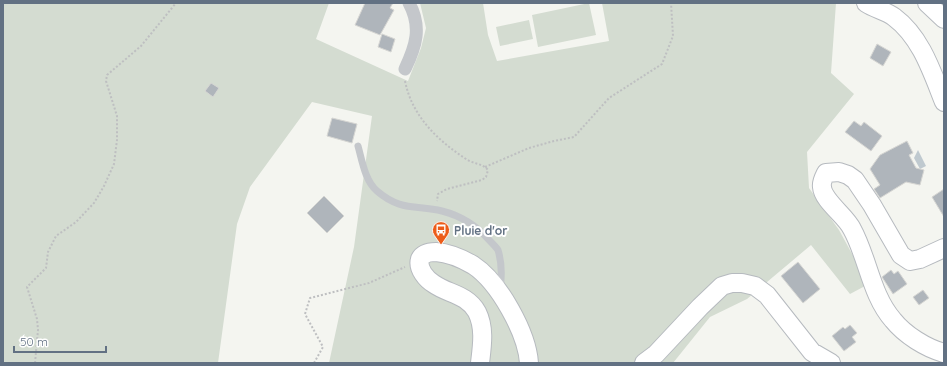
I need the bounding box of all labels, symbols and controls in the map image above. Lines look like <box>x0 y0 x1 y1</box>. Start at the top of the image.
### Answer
bus stop icon: Pluie d'or <box>431 220 451 245</box>
place label: Pluie d'or <box>454 223 508 238</box>
scale bar <box>14 328 106 354</box>
text: 50 m <box>20 334 48 349</box>

